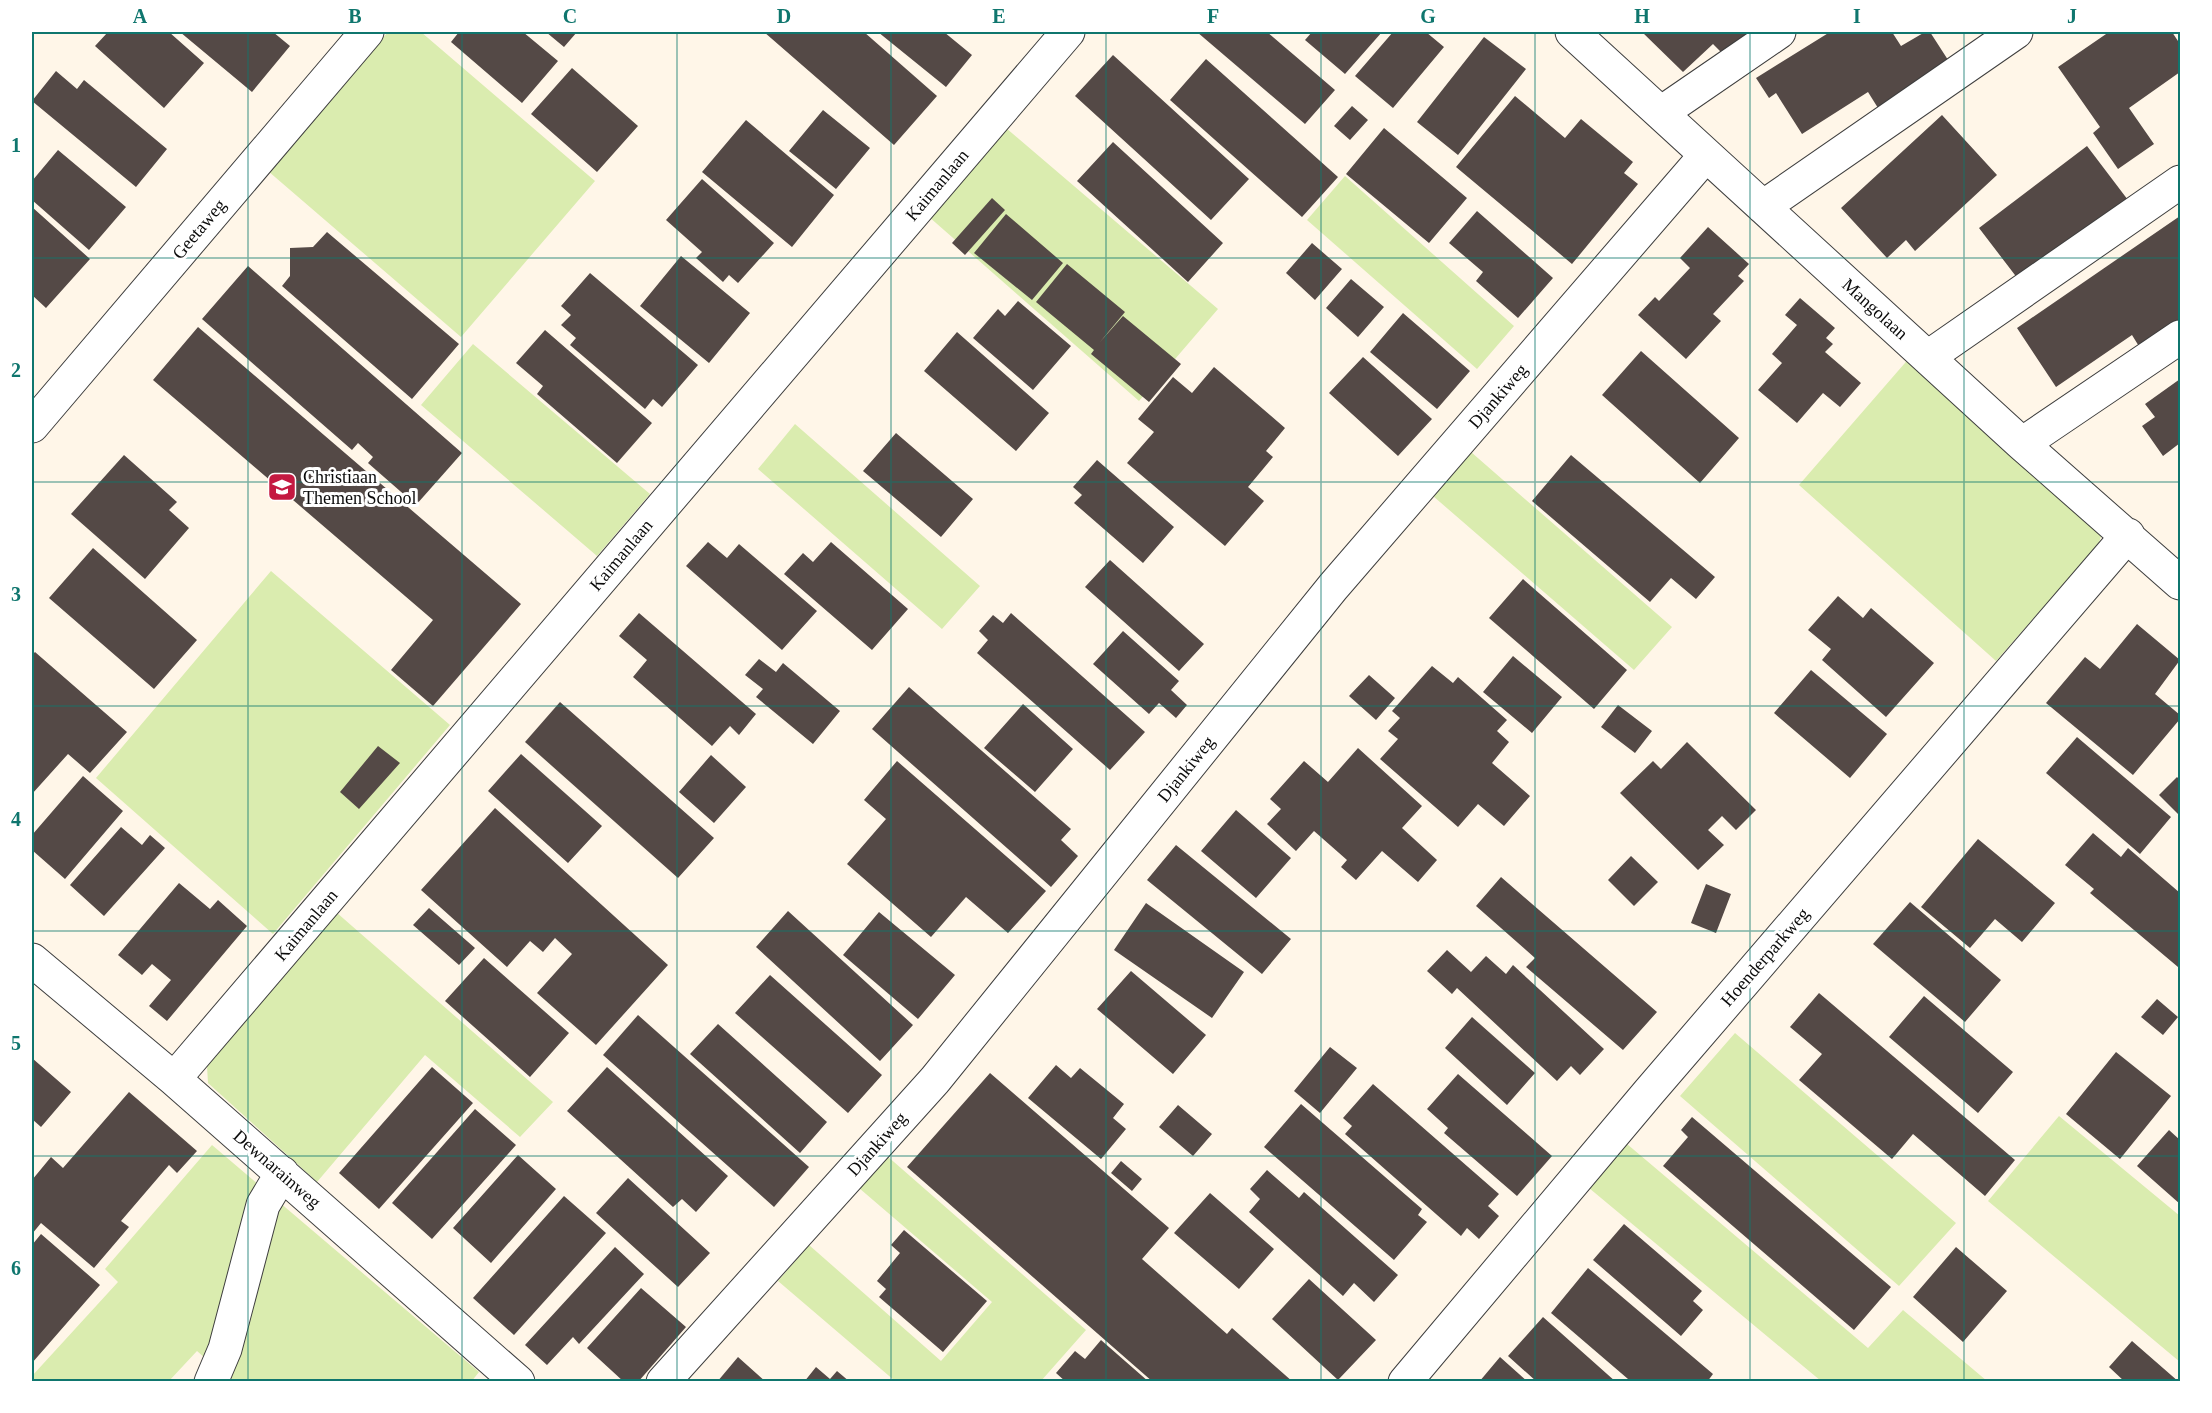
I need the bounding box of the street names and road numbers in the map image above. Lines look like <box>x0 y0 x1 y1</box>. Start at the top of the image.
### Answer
street label: Kaimanlaan <box>901 145 973 225</box>
street label: Geetaweg <box>168 195 230 263</box>
street label: Mangolaan <box>1838 274 1912 344</box>
street label: Djankiweg <box>1465 360 1531 432</box>
street label: Kaimanlaan <box>585 515 657 595</box>
street label: Djankiweg <box>1153 732 1219 806</box>
street label: Kaimanlaan <box>270 885 342 965</box>
street label: Hoenderparkweg <box>1717 904 1813 1010</box>
street label: Djankiweg <box>843 1108 911 1180</box>
street label: Dewnarainweg <box>229 1126 325 1212</box>

